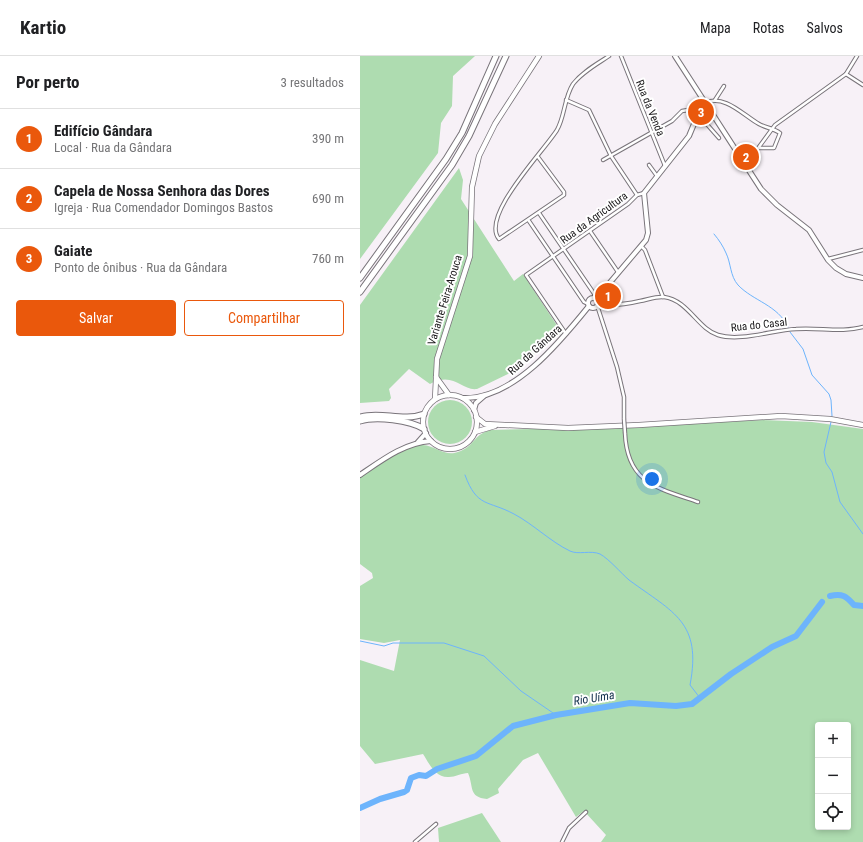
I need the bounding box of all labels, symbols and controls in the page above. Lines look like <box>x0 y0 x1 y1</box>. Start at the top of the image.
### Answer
text: Kartio <box>20 16 66 39</box>
text: Mapa <box>700 20 731 36</box>
text: Rotas <box>753 20 785 36</box>
text: Salvos <box>807 20 843 36</box>
text: Por perto <box>16 72 80 92</box>
text: 3 resultados <box>280 75 344 90</box>
street label: Rua da Venda <box>633 78 667 138</box>
pin: 3 <box>688 97 714 127</box>
text: Edifício Gândara <box>54 122 152 140</box>
text: 1 <box>26 131 32 146</box>
text: 390 m <box>312 131 344 146</box>
text: Local · Rua da Gândara <box>54 140 172 155</box>
pin: 2 <box>733 142 759 172</box>
text: Capela de Nossa Senhora das Dores <box>54 182 270 200</box>
street label: Rua da Agricultura <box>558 189 630 247</box>
text: 2 <box>26 191 32 206</box>
text: 690 m <box>312 191 344 206</box>
text: Igreja · Rua Comendador Domingos Bastos <box>54 200 273 215</box>
text: Gaiate <box>54 242 92 260</box>
text: 3 <box>26 251 32 266</box>
text: 760 m <box>312 251 344 266</box>
street label: Variante Feira-Arouca <box>425 253 465 347</box>
text: Ponto de ônibus · Rua da Gândara <box>54 260 227 275</box>
pin: 1 <box>595 281 621 311</box>
button: Salvar <box>16 300 176 336</box>
button: Compartilhar <box>184 300 344 336</box>
street label: Rua do Casal <box>730 316 788 334</box>
street label: Rua da Gândara <box>505 322 565 378</box>
your location <box>642 469 662 489</box>
water label: Rio Uíma <box>573 688 615 708</box>
map controls <box>815 722 851 830</box>
button: + <box>815 722 851 758</box>
button: − <box>815 758 851 794</box>
button: locate <box>815 794 851 830</box>

